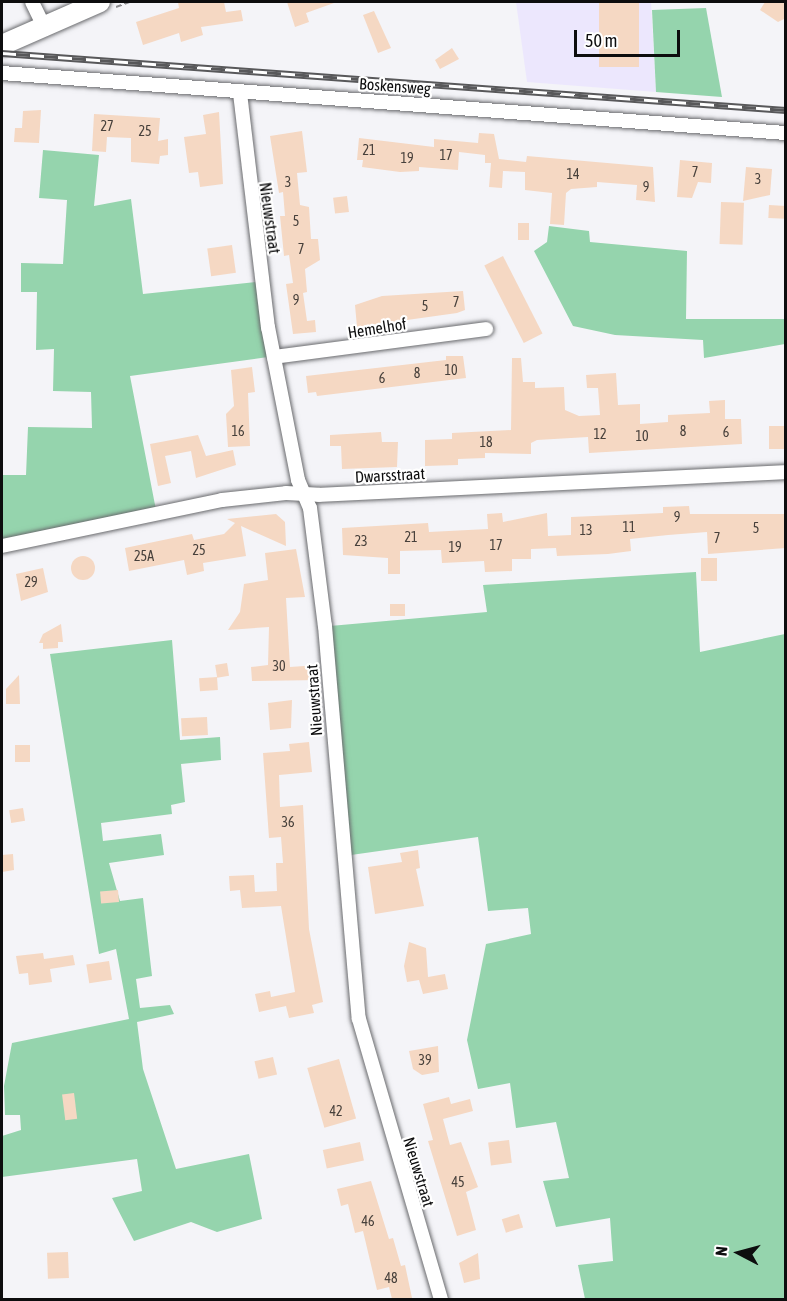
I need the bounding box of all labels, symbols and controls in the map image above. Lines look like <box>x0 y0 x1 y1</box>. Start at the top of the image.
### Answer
scale bar <box>577 18 684 56</box>
text: 50 m <box>585 30 617 51</box>
street label: Boskensweg <box>359 74 431 98</box>
house number: 27 <box>100 118 114 134</box>
house number: 25 <box>138 123 152 139</box>
house number: 21 <box>362 142 376 158</box>
house number: 17 <box>439 147 453 163</box>
house number: 19 <box>400 150 414 166</box>
house number: 7 <box>692 164 698 180</box>
house number: 14 <box>566 166 580 182</box>
house number: 3 <box>755 171 761 187</box>
house number: 3 <box>285 174 291 190</box>
house number: 9 <box>643 179 649 195</box>
street label: Nieuwstraat <box>255 181 285 255</box>
house number: 5 <box>293 213 299 229</box>
house number: 7 <box>298 241 304 257</box>
house number: 9 <box>293 292 299 308</box>
house number: 7 <box>453 294 459 310</box>
house number: 5 <box>422 298 428 314</box>
street label: Hemelhof <box>346 314 408 342</box>
house number: 10 <box>444 362 458 378</box>
house number: 8 <box>414 365 420 381</box>
house number: 6 <box>379 370 385 386</box>
house number: 16 <box>231 423 245 439</box>
house number: 8 <box>680 423 686 439</box>
house number: 6 <box>723 424 729 440</box>
house number: 12 <box>593 426 607 442</box>
house number: 10 <box>635 428 649 444</box>
house number: 18 <box>479 434 493 450</box>
street label: Dwarsstraat <box>354 464 426 486</box>
house number: 9 <box>674 509 680 525</box>
house number: 11 <box>622 519 636 535</box>
house number: 5 <box>753 520 759 536</box>
house number: 13 <box>579 522 593 538</box>
house number: 21 <box>404 529 418 545</box>
house number: 7 <box>714 530 720 546</box>
house number: 23 <box>354 533 368 549</box>
house number: 17 <box>489 537 503 553</box>
house number: 19 <box>448 539 462 555</box>
house number: 25 <box>192 542 206 558</box>
house number: 25A <box>134 548 154 564</box>
house number: 29 <box>24 574 38 590</box>
house number: 30 <box>272 658 286 674</box>
street label: Nieuwstraat <box>302 664 326 736</box>
house number: 36 <box>281 814 295 830</box>
house number: 39 <box>418 1052 432 1068</box>
house number: 42 <box>329 1103 343 1119</box>
street label: Nieuwstraat <box>399 1135 439 1209</box>
house number: 45 <box>451 1174 465 1190</box>
house number: 46 <box>361 1213 375 1229</box>
north arrow <box>709 1223 769 1283</box>
text: N <box>712 1245 731 1257</box>
house number: 48 <box>384 1270 398 1286</box>

